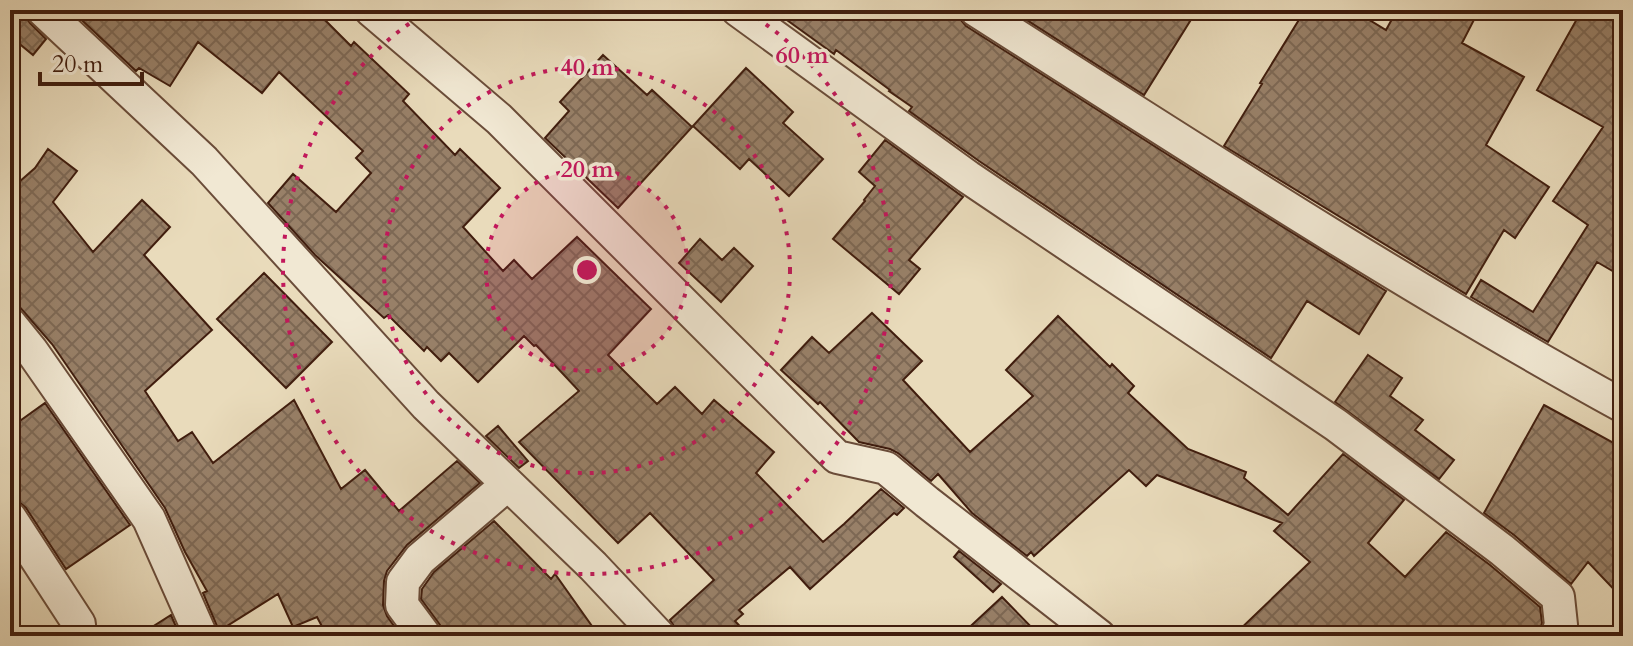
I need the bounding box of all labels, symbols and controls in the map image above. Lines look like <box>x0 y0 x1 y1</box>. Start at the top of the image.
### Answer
scale bar <box>40 36 142 86</box>
text: 60 m <box>775 39 829 72</box>
text: 20 m <box>52 48 104 81</box>
text: 40 m <box>560 51 614 84</box>
text: 20 m <box>560 153 614 186</box>
centre of rings <box>573 256 601 284</box>

